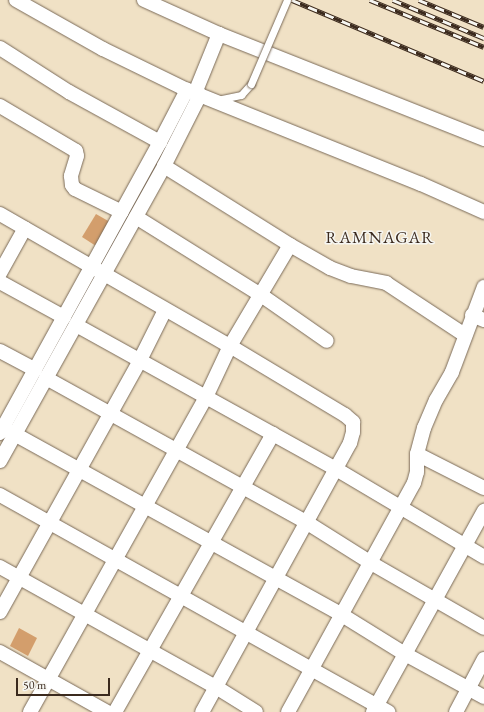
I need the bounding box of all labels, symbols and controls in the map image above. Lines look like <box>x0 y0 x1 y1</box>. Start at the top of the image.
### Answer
district label: RAMNAGAR <box>326 228 434 248</box>
scale bar <box>18 670 112 696</box>
text: 50 m <box>23 677 46 693</box>

